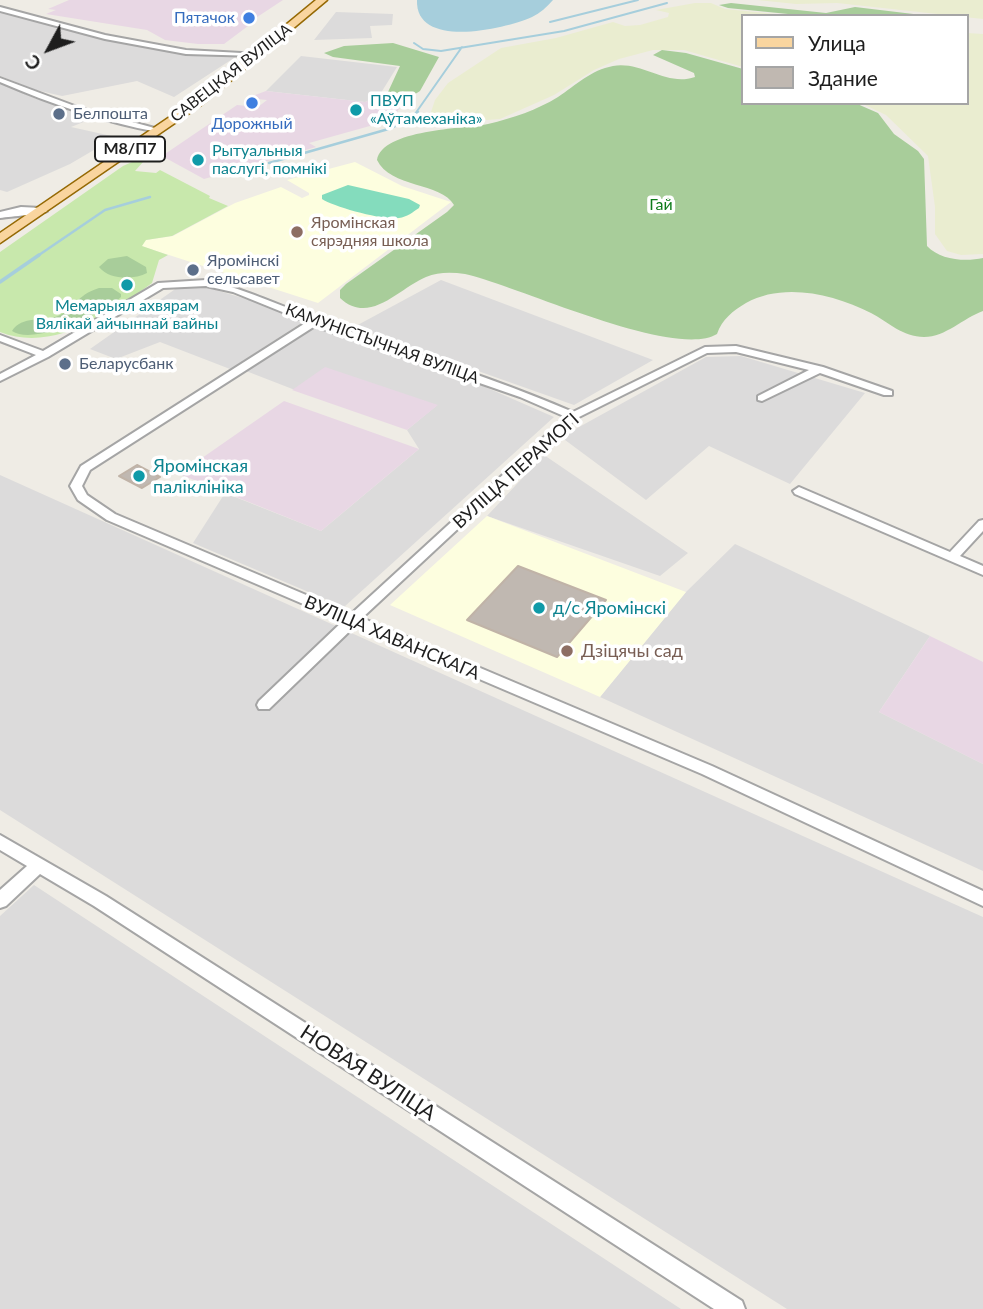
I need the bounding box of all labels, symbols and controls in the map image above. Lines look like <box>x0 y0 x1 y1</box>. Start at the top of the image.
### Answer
place label: Пятачок <box>174 8 235 28</box>
marker: Пятачок <box>241 10 257 26</box>
north arrow <box>14 14 84 84</box>
legend <box>741 14 969 105</box>
street label: САВЕЦКАЯ ВУЛІЦА <box>167 20 295 126</box>
text: Улица <box>808 30 866 55</box>
text: С <box>20 51 46 75</box>
text: Здание <box>808 65 878 90</box>
place label: ПВУП «Аўтамеханіка» <box>370 91 483 129</box>
marker: Дорожный <box>244 95 260 111</box>
marker: ПВУП «Аўтамеханіка» <box>348 102 364 118</box>
place label: Белпошта <box>73 104 148 124</box>
marker: Белпошта <box>51 106 67 122</box>
place label: Дорожный <box>211 114 293 134</box>
road number: М8/П7 <box>95 136 165 162</box>
place label: Рытуальныя паслугі, помнікі <box>212 141 327 179</box>
marker: Рытуальныя паслугі, помнікі <box>190 152 206 168</box>
park label: Гай <box>649 195 673 215</box>
place label: Яромінская сярэдняя школа <box>311 213 429 251</box>
marker: Яромінская сярэдняя школа <box>289 224 305 240</box>
place label: Яромінскі сельсавет <box>207 251 280 289</box>
marker: Яромінскі сельсавет <box>185 262 201 278</box>
marker: Мемарыял ахвярам Вялікай айчыннай вайны <box>119 277 135 293</box>
place label: Мемарыял ахвярам Вялікай айчыннай вайны <box>36 296 218 334</box>
street label: КАМУНІСТЫЧНАЯ ВУЛІЦА <box>283 300 481 388</box>
place label: Беларусбанк <box>79 354 174 374</box>
marker: Беларусбанк <box>57 356 73 372</box>
street label: ВУЛІЦА ПЕРАМОГІ <box>449 409 583 533</box>
place label: Яромінская паліклініка <box>153 455 248 498</box>
marker: Яромінская паліклініка <box>131 468 147 484</box>
street label: ВУЛІЦА ХАВАНСКАГА <box>301 591 483 685</box>
place label: д/с Яромінскі <box>553 597 666 619</box>
marker: д/с Яромінскі <box>531 600 547 616</box>
place label: Дзіцячы сад <box>581 640 683 662</box>
marker: Дзіцячы сад <box>559 643 575 659</box>
street label: НОВАЯ ВУЛІЦА <box>295 1020 441 1126</box>

